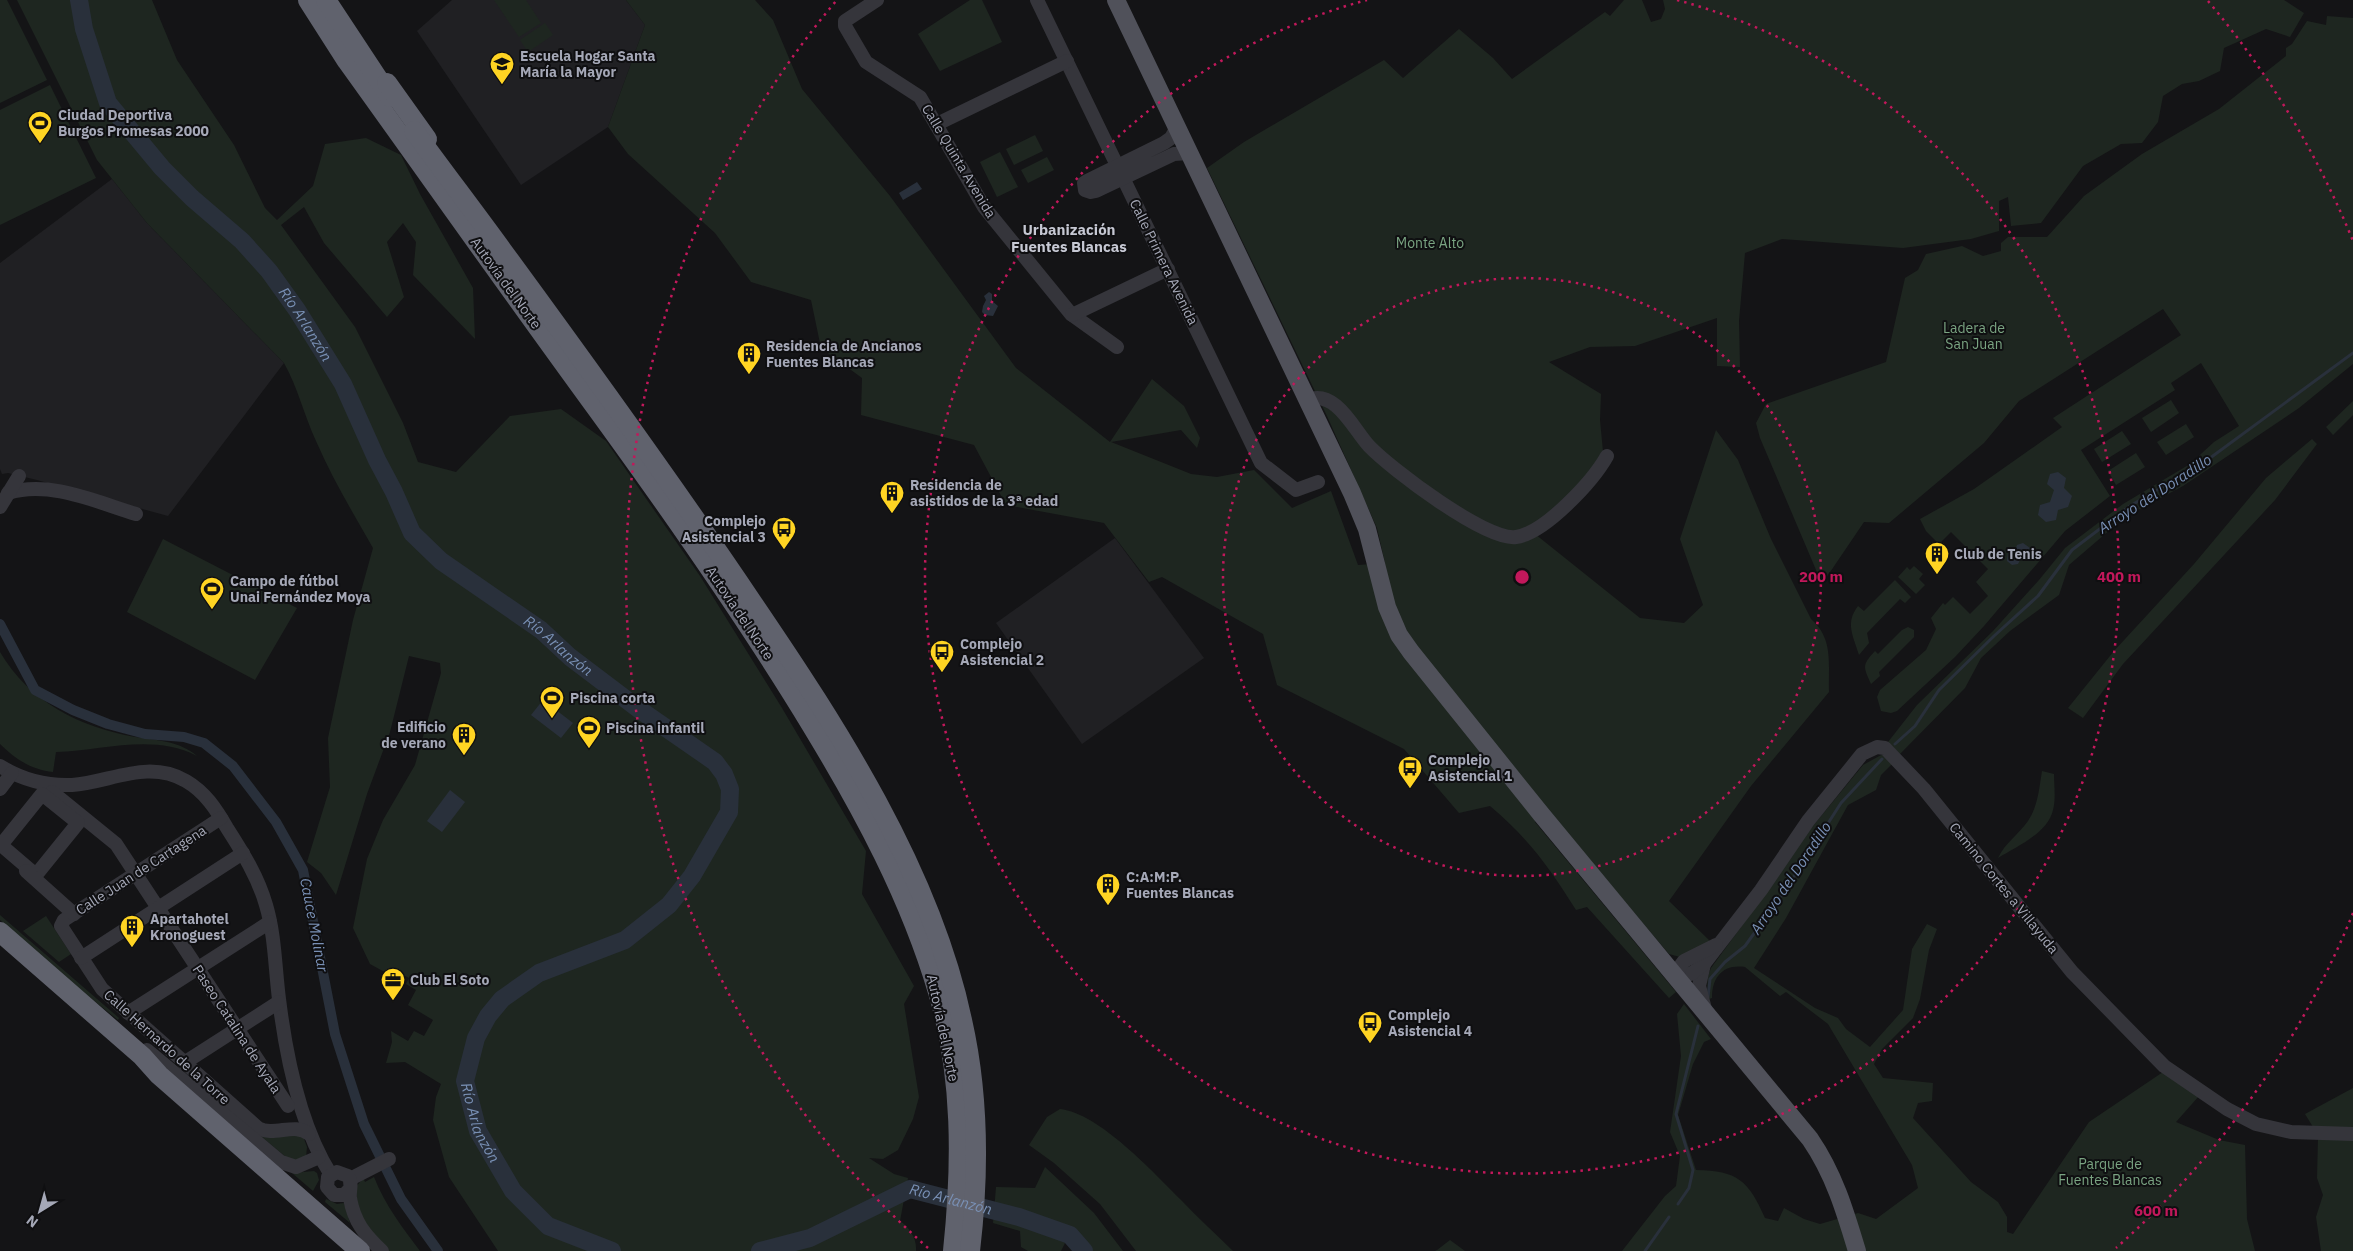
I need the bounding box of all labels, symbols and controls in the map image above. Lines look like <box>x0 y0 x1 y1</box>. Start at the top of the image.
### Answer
place label: Escuela Hogar Santa María la Mayor <box>520 47 656 81</box>
school or university icon: Escuela Hogar Santa María la Mayor <box>489 51 515 85</box>
street label: Calle Quinta Avenida <box>918 101 1000 222</box>
place label: Ciudad Deportiva Burgos Promesas 2000 <box>58 106 209 140</box>
sports icon: Ciudad Deportiva Burgos Promesas 2000 <box>27 110 53 144</box>
street label: Calle Primera Avenida <box>1126 196 1202 328</box>
district label: Urbanización Fuentes Blancas <box>1011 220 1127 256</box>
street label: Autovía del Norte <box>467 234 546 333</box>
park label: Monte Alto <box>1396 234 1464 252</box>
water label: Río Arlanzón <box>275 283 337 365</box>
park label: Ladera de San Juan <box>1943 319 2005 353</box>
place label: Residencia de Ancianos Fuentes Blancas <box>766 337 922 371</box>
building icon: Residencia de Ancianos Fuentes Blancas <box>736 341 762 375</box>
water label: Arroyo del Doradillo <box>2093 450 2215 538</box>
place label: Residencia de asistidos de la 3ª edad <box>910 476 1058 510</box>
building icon: Residencia de asistidos de la 3ª edad <box>879 480 905 514</box>
place label: Complejo Asistencial 3 <box>682 512 766 546</box>
bus stop icon: Complejo Asistencial 3 <box>771 516 797 550</box>
building icon: Club de Tenis <box>1924 541 1950 575</box>
place label: Club de Tenis <box>1954 545 2042 563</box>
street label: Autovía del Norte <box>702 563 778 664</box>
text: 200 m <box>1799 567 1843 586</box>
text: 400 m <box>2097 567 2141 586</box>
centre of rings <box>1513 568 1531 586</box>
place label: Campo de fútbol Unai Fernández Moya <box>230 572 371 606</box>
sports icon: Campo de fútbol Unai Fernández Moya <box>199 576 225 610</box>
water label: Río Arlanzón <box>520 611 597 680</box>
place label: Complejo Asistencial 2 <box>960 635 1044 669</box>
bus stop icon: Complejo Asistencial 2 <box>929 639 955 673</box>
sports icon: Piscina corta <box>539 685 565 719</box>
place label: Piscina corta <box>570 689 655 707</box>
sports icon: Piscina infantil <box>576 715 602 749</box>
place label: Edificio de verano <box>381 718 446 752</box>
place label: Piscina infantil <box>606 719 704 737</box>
building icon: Edificio de verano <box>451 722 477 756</box>
place label: Complejo Asistencial 1 <box>1428 751 1513 785</box>
bus stop icon: Complejo Asistencial 1 <box>1397 755 1423 789</box>
water label: Arroyo del Doradillo <box>1745 818 1835 938</box>
street label: Camino Cortes a Villayuda <box>1945 819 2063 958</box>
street label: Calle Juan de Cartagena <box>72 821 210 919</box>
place label: C:A:M:P. Fuentes Blancas <box>1126 868 1234 902</box>
building icon: C:A:M:P. Fuentes Blancas <box>1095 872 1121 906</box>
water label: Cauce Molinar <box>296 876 333 974</box>
place label: Apartahotel Kronoguest <box>150 910 229 944</box>
building icon: Apartahotel Kronoguest <box>119 914 145 948</box>
street label: Paseo Catalina de Ayala <box>189 961 286 1097</box>
office icon: Club El Soto <box>380 967 406 1001</box>
place label: Club El Soto <box>410 971 489 989</box>
street label: Autovía del Norte <box>923 973 963 1084</box>
street label: Calle Hernardo de la Torre <box>100 986 234 1109</box>
place label: Complejo Asistencial 4 <box>1388 1006 1472 1040</box>
bus stop icon: Complejo Asistencial 4 <box>1357 1010 1383 1044</box>
water label: Río Arlanzón <box>457 1081 504 1166</box>
park label: Parque de Fuentes Blancas <box>2058 1155 2162 1189</box>
water label: Río Arlanzón <box>907 1179 994 1219</box>
north arrow <box>15 1186 65 1236</box>
text: 600 m <box>2134 1201 2178 1220</box>
text: N <box>23 1211 42 1232</box>

